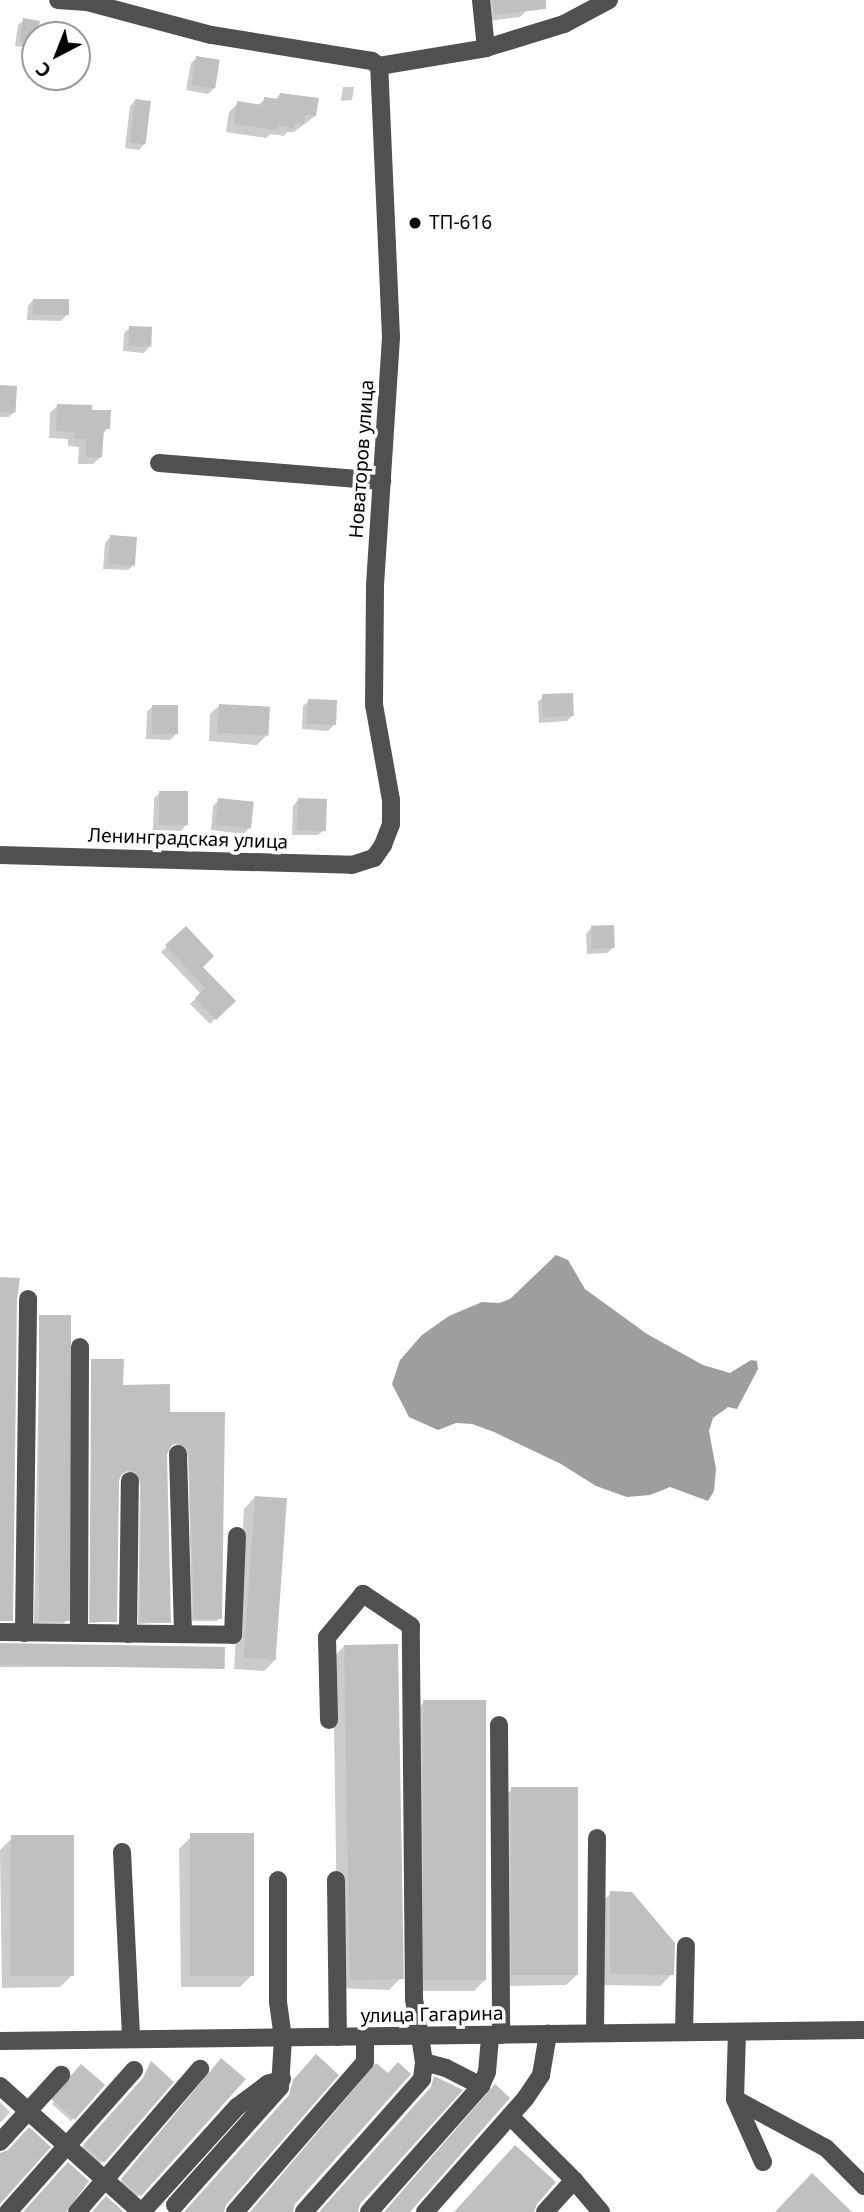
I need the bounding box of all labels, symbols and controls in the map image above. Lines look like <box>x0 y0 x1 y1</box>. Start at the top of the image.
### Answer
north arrow <box>21 21 91 91</box>
text: С <box>30 56 57 84</box>
place label: ТП-616 <box>429 212 492 234</box>
marker: ТП-616 <box>407 215 423 231</box>
street label: Новаторов улица <box>345 379 379 539</box>
street label: Ленинградская улица <box>88 824 288 854</box>
street label: улица Гагарина <box>360 2002 504 2028</box>

